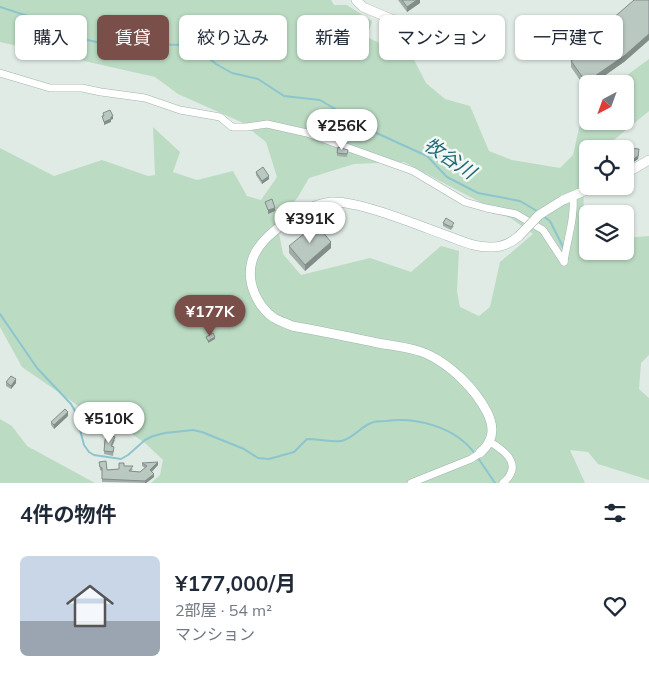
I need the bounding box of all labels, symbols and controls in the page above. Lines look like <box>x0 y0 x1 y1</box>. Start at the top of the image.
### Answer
chip: 購入 <box>15 15 87 60</box>
chip: 賃貸 <box>97 15 169 60</box>
chip: 絞り込み <box>179 15 287 60</box>
chip: 新着 <box>297 15 369 60</box>
chip: マンション <box>379 15 505 60</box>
chip: 一戸建て <box>515 15 623 60</box>
north arrow <box>579 75 634 130</box>
map controls <box>579 75 634 260</box>
pin: ¥256K <box>307 108 377 151</box>
text: ¥256K <box>317 115 367 135</box>
water label: 牧谷川 <box>420 132 482 185</box>
button: locate <box>579 140 634 195</box>
pin: ¥391K <box>275 202 345 244</box>
button: layers <box>579 205 634 260</box>
text: ¥391K <box>285 208 335 228</box>
pin: ¥177K <box>175 294 245 337</box>
text: ¥177K <box>185 301 235 321</box>
pin: ¥510K <box>74 402 144 444</box>
text: ¥510K <box>84 408 134 428</box>
icon: filters <box>601 499 629 527</box>
text: 4件の物件 <box>20 501 117 527</box>
text: ¥177,000/月 <box>175 570 296 596</box>
icon: home <box>60 576 120 636</box>
icon: heart <box>601 592 629 620</box>
text: 2部屋 · 54 m² <box>175 600 272 620</box>
text: マンション <box>175 624 255 644</box>

